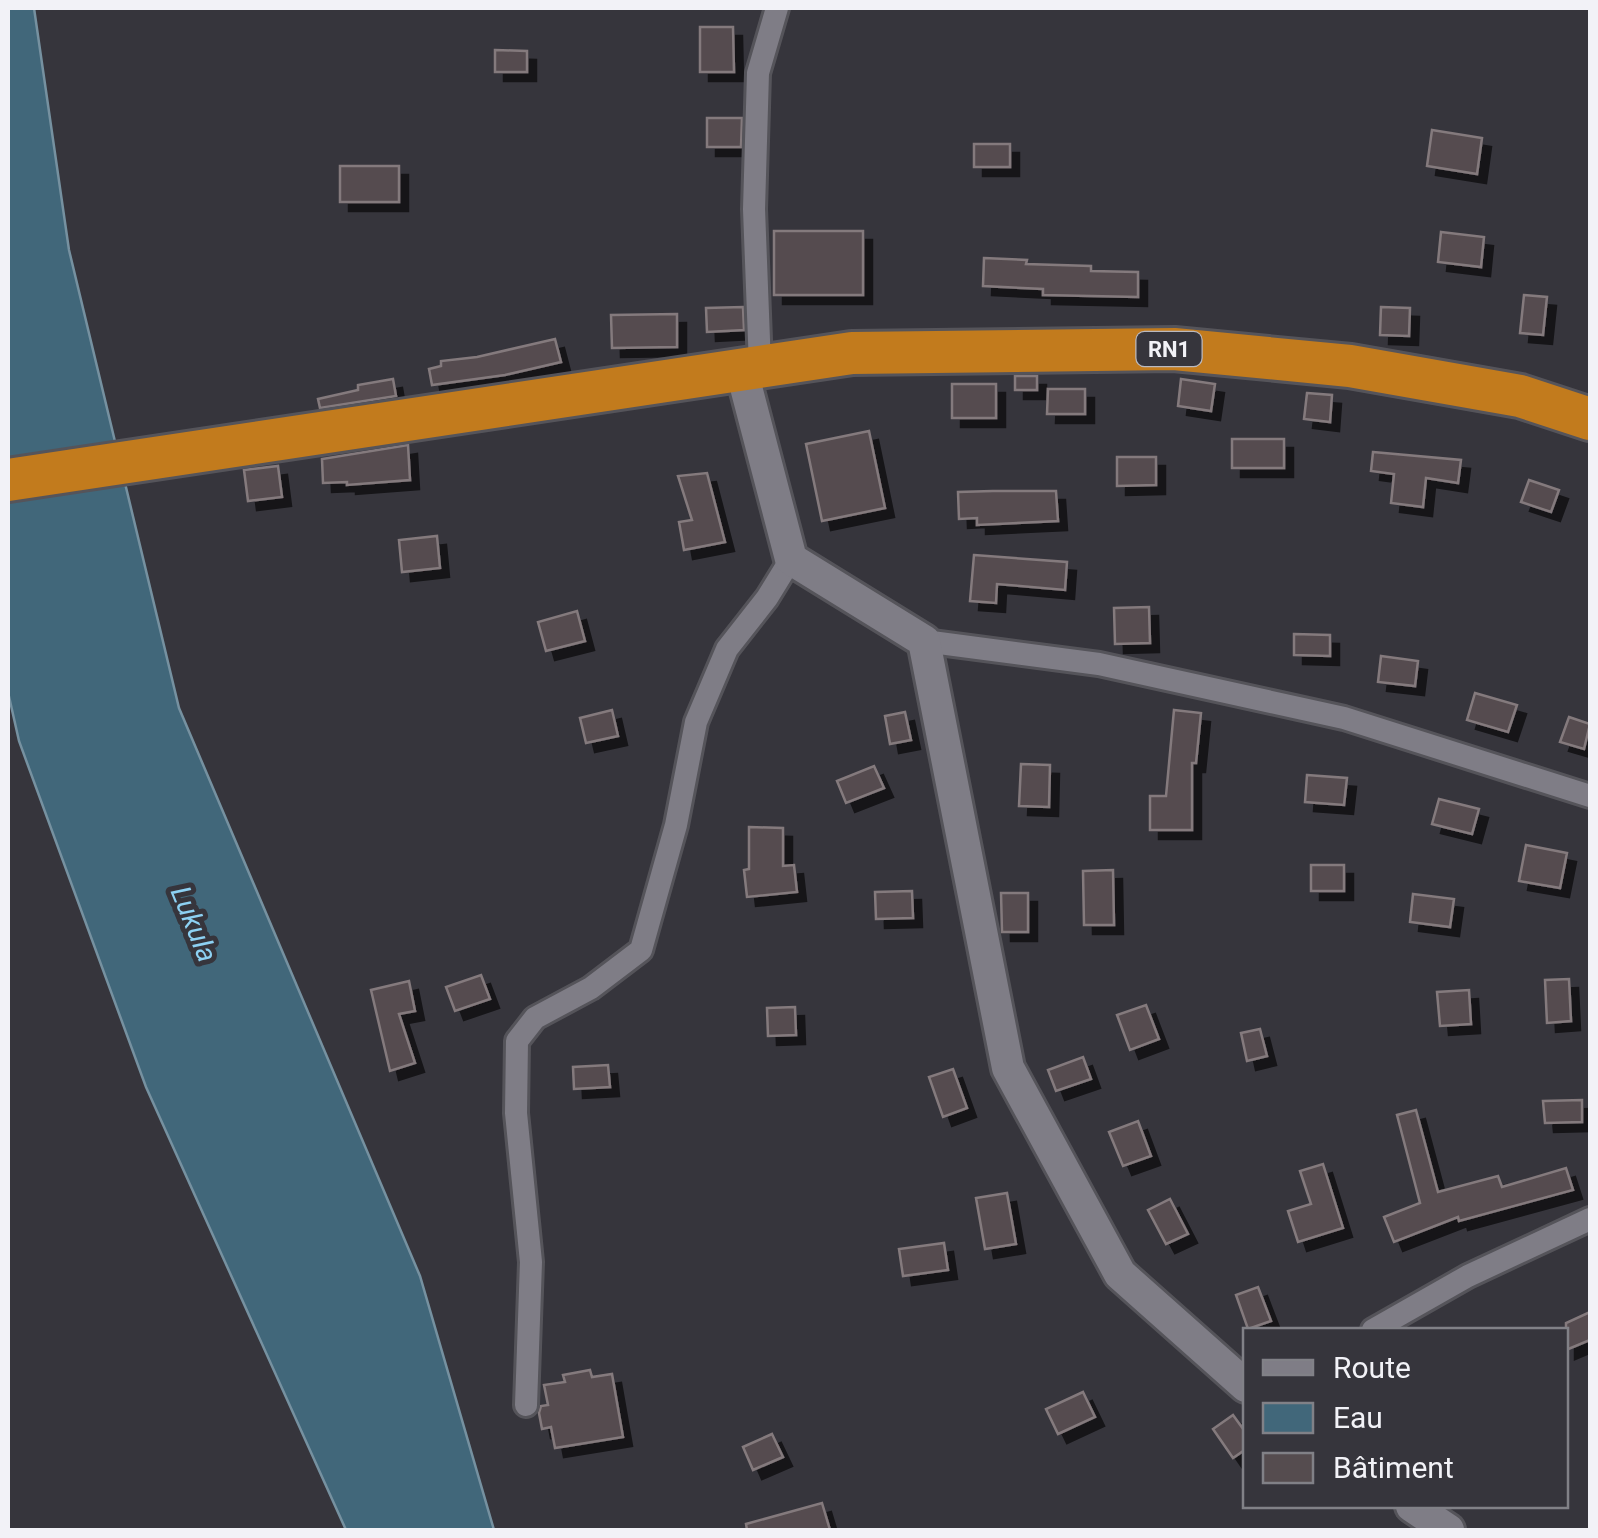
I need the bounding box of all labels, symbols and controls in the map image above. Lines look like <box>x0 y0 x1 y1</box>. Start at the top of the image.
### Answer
road number: RN1 <box>1136 332 1202 366</box>
water label: Lukula <box>164 881 224 967</box>
legend <box>1243 1328 1568 1508</box>
text: Route <box>1333 1350 1411 1385</box>
text: Eau <box>1333 1400 1383 1435</box>
text: Bâtiment <box>1333 1450 1454 1485</box>

